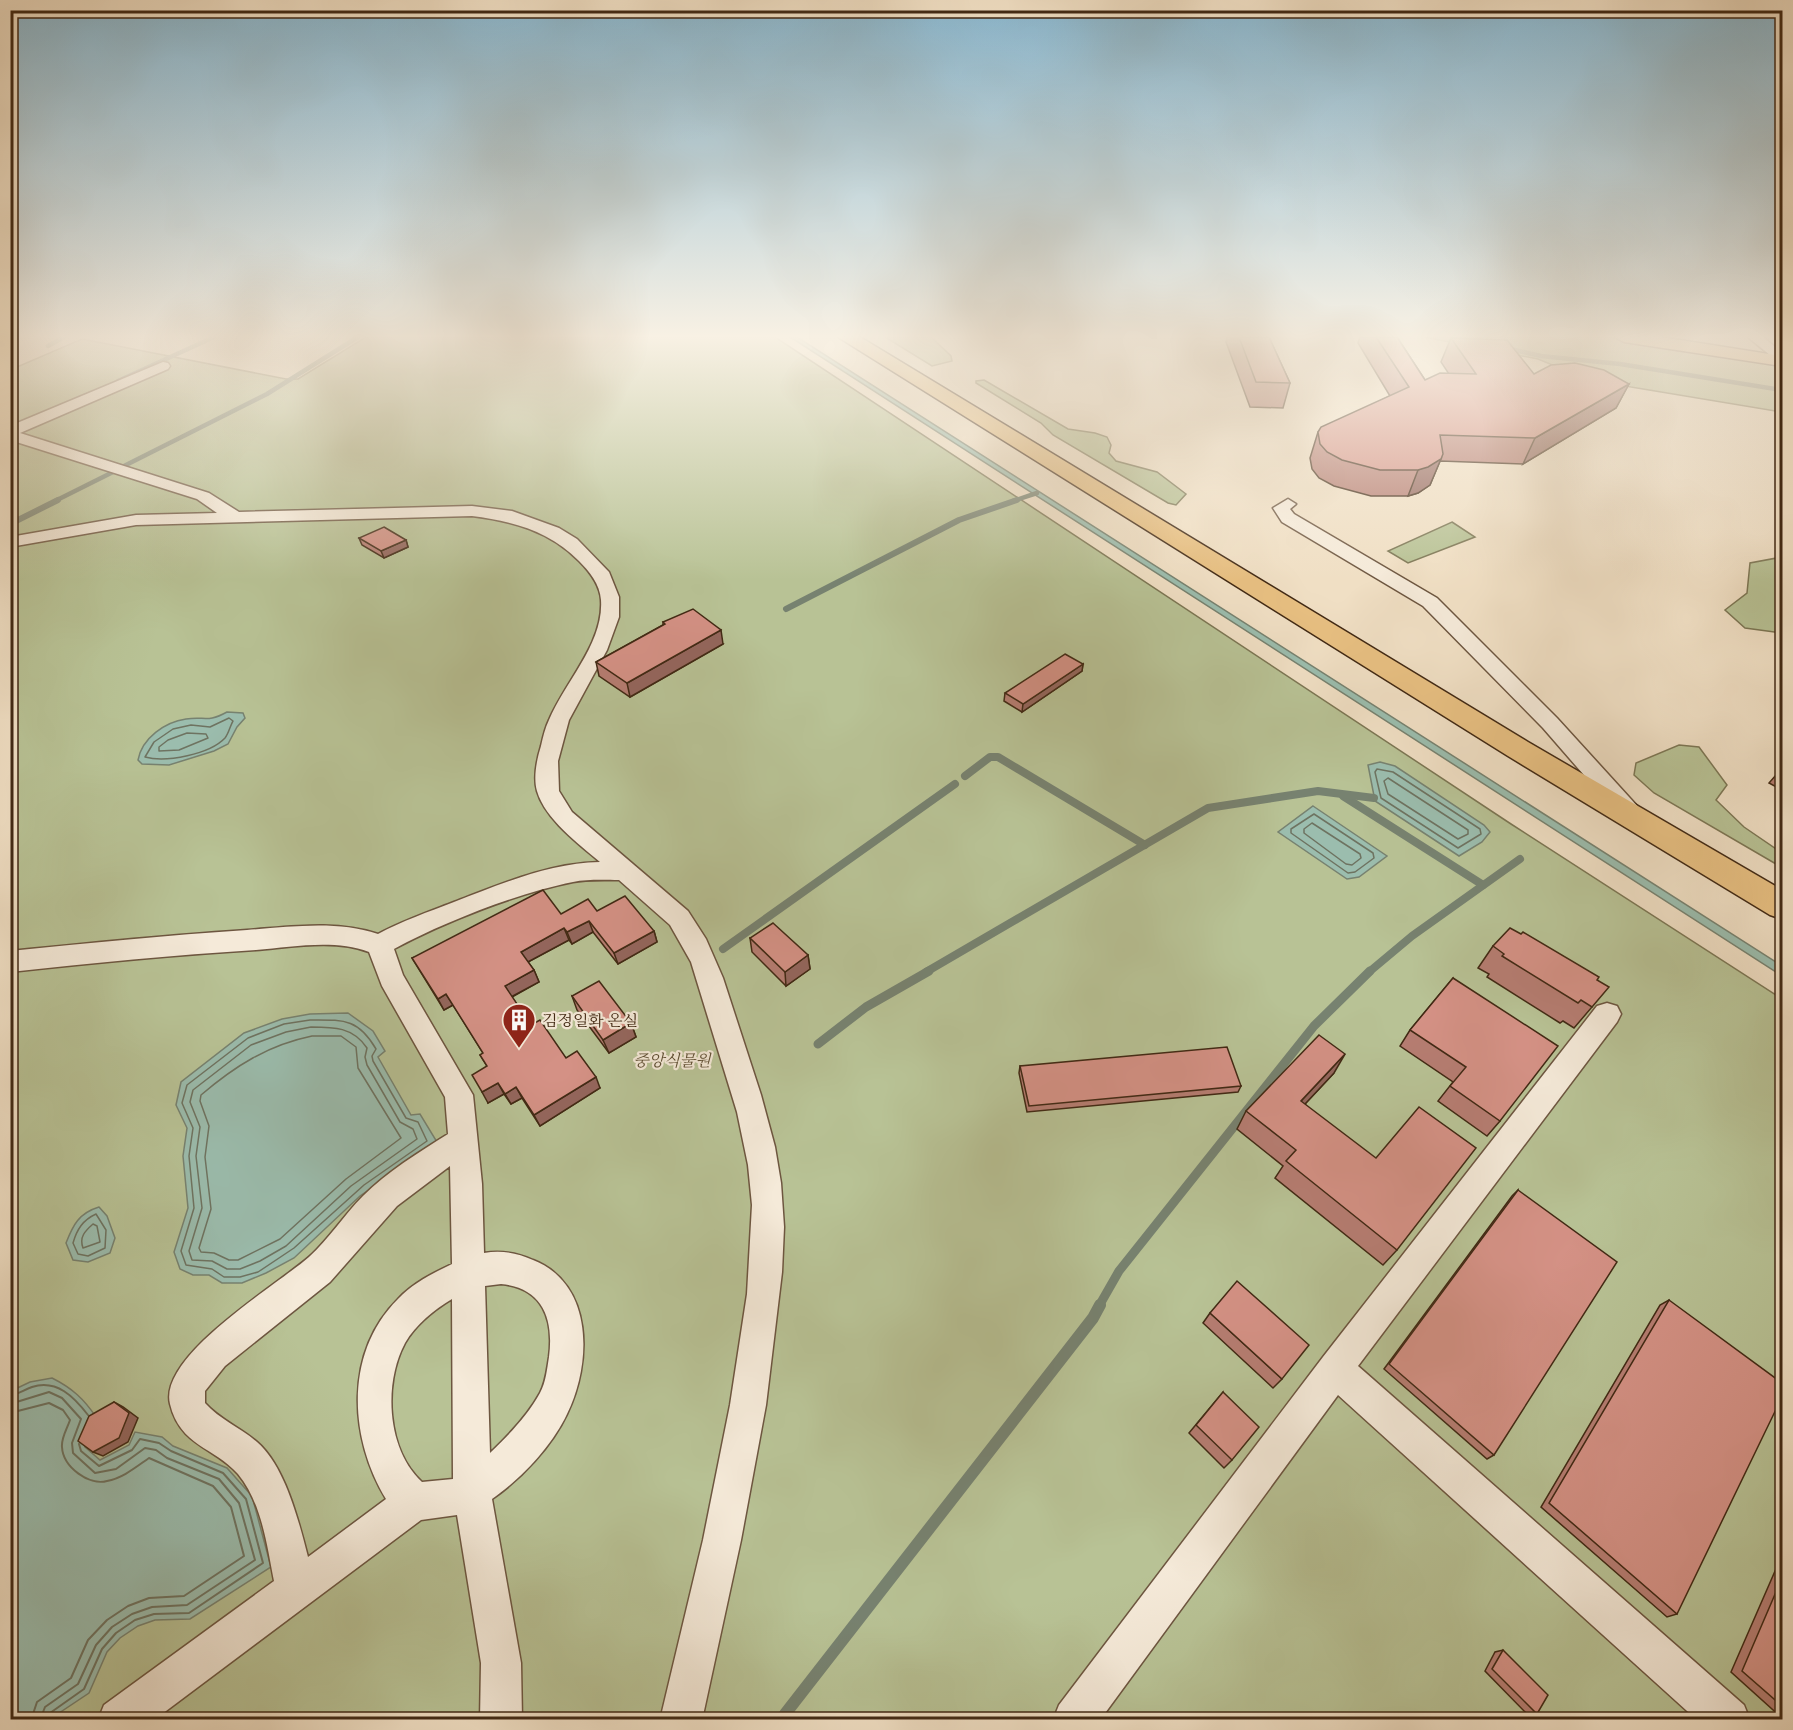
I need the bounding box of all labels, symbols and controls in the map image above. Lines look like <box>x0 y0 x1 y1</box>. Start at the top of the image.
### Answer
building icon: 김정일화 온실 <box>501 1002 537 1049</box>
place label: 김정일화 온실 <box>542 1011 638 1030</box>
park label: 중앙식물원 <box>633 1051 712 1070</box>

